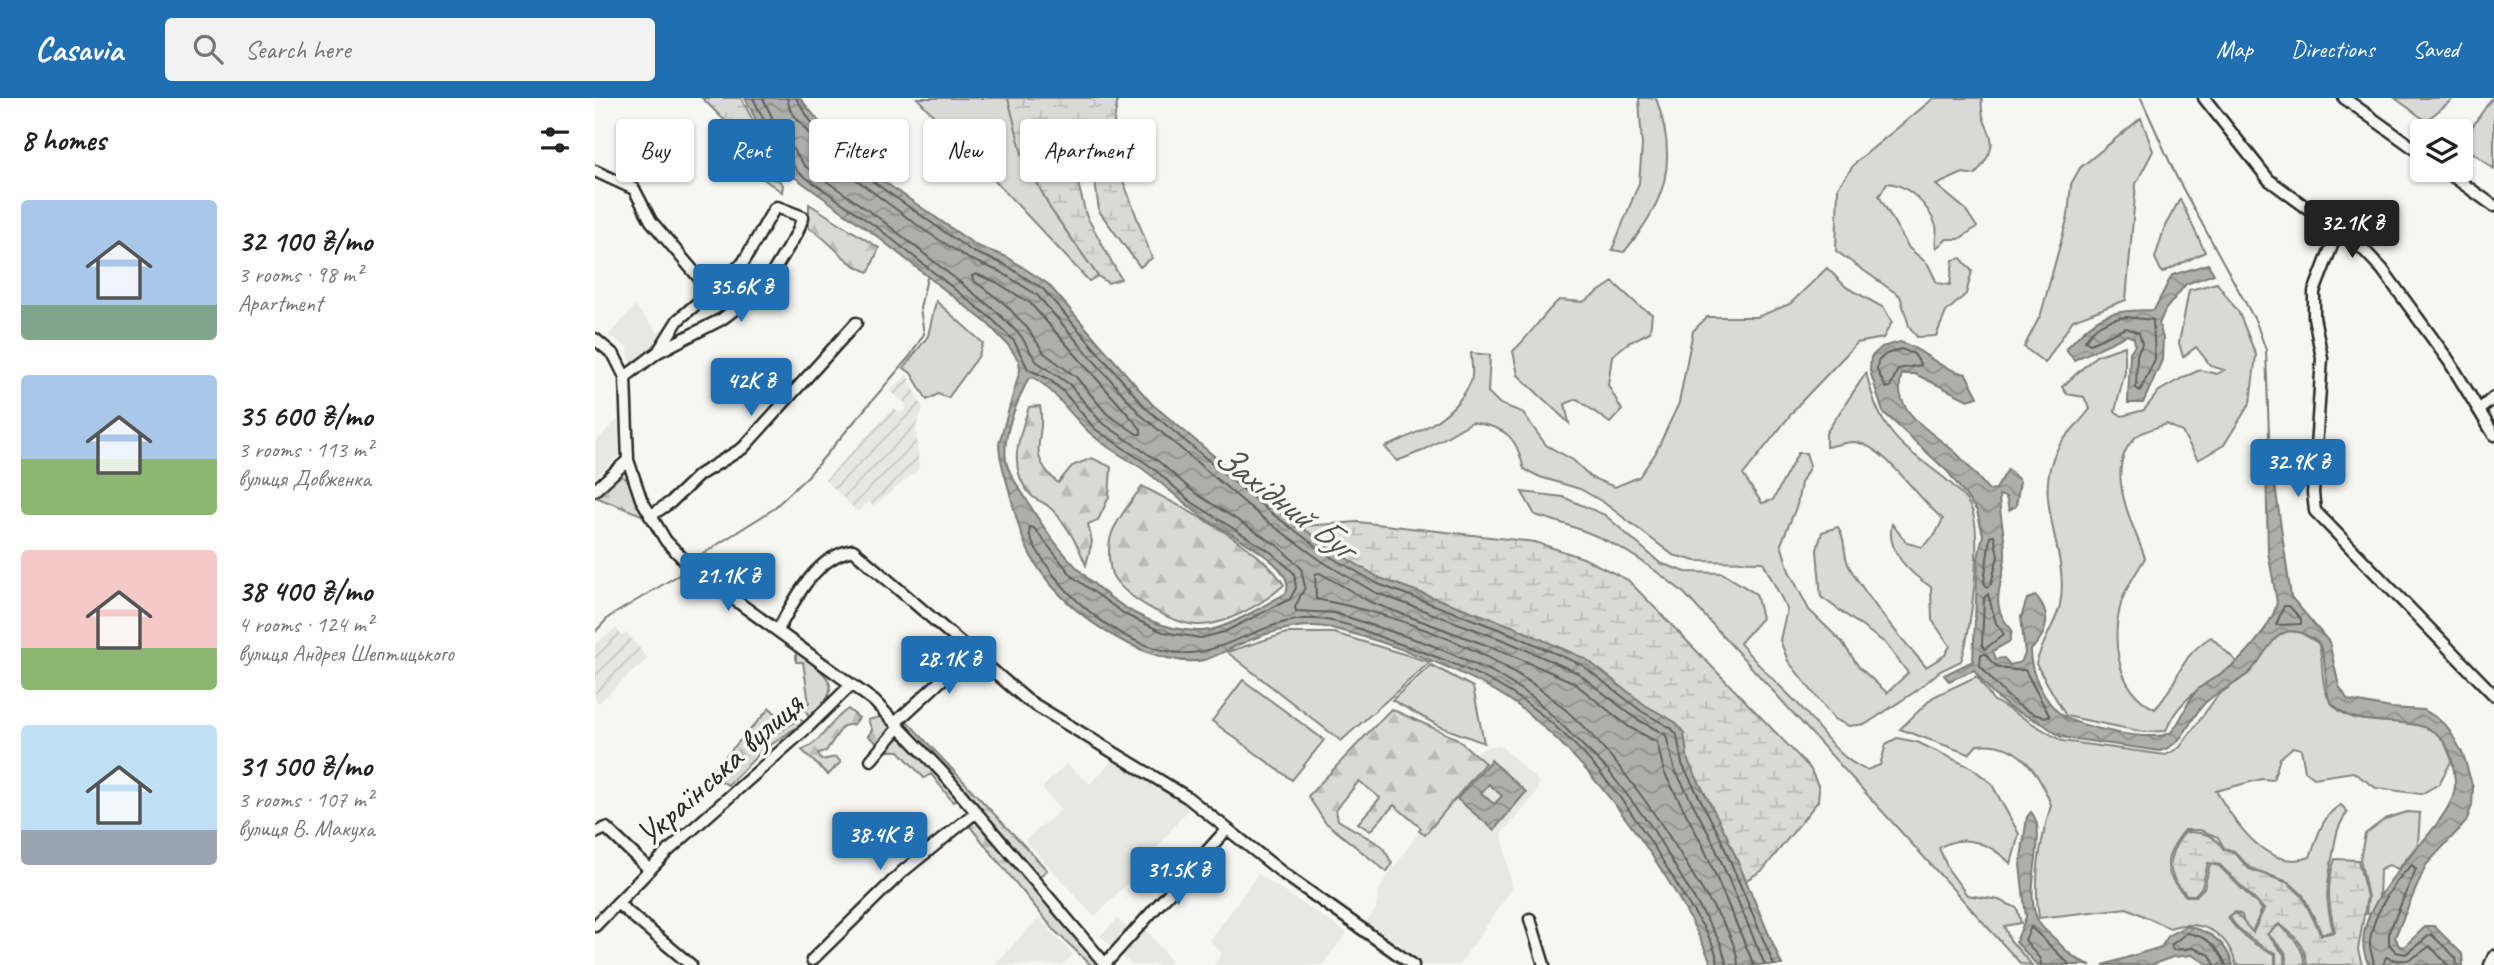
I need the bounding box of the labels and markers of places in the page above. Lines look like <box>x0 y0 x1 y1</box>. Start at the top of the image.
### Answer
pin: 32.1K ₴ <box>2287 200 2417 260</box>
pin: 35.6K ₴ <box>676 264 806 324</box>
pin: 42K ₴ <box>702 358 800 418</box>
pin: 32.9K ₴ <box>2233 440 2363 499</box>
pin: 21.1K ₴ <box>663 554 793 613</box>
pin: 28.1K ₴ <box>884 636 1014 696</box>
pin: 38.4K ₴ <box>815 812 945 872</box>
pin: 31.5K ₴ <box>1113 848 1243 907</box>

